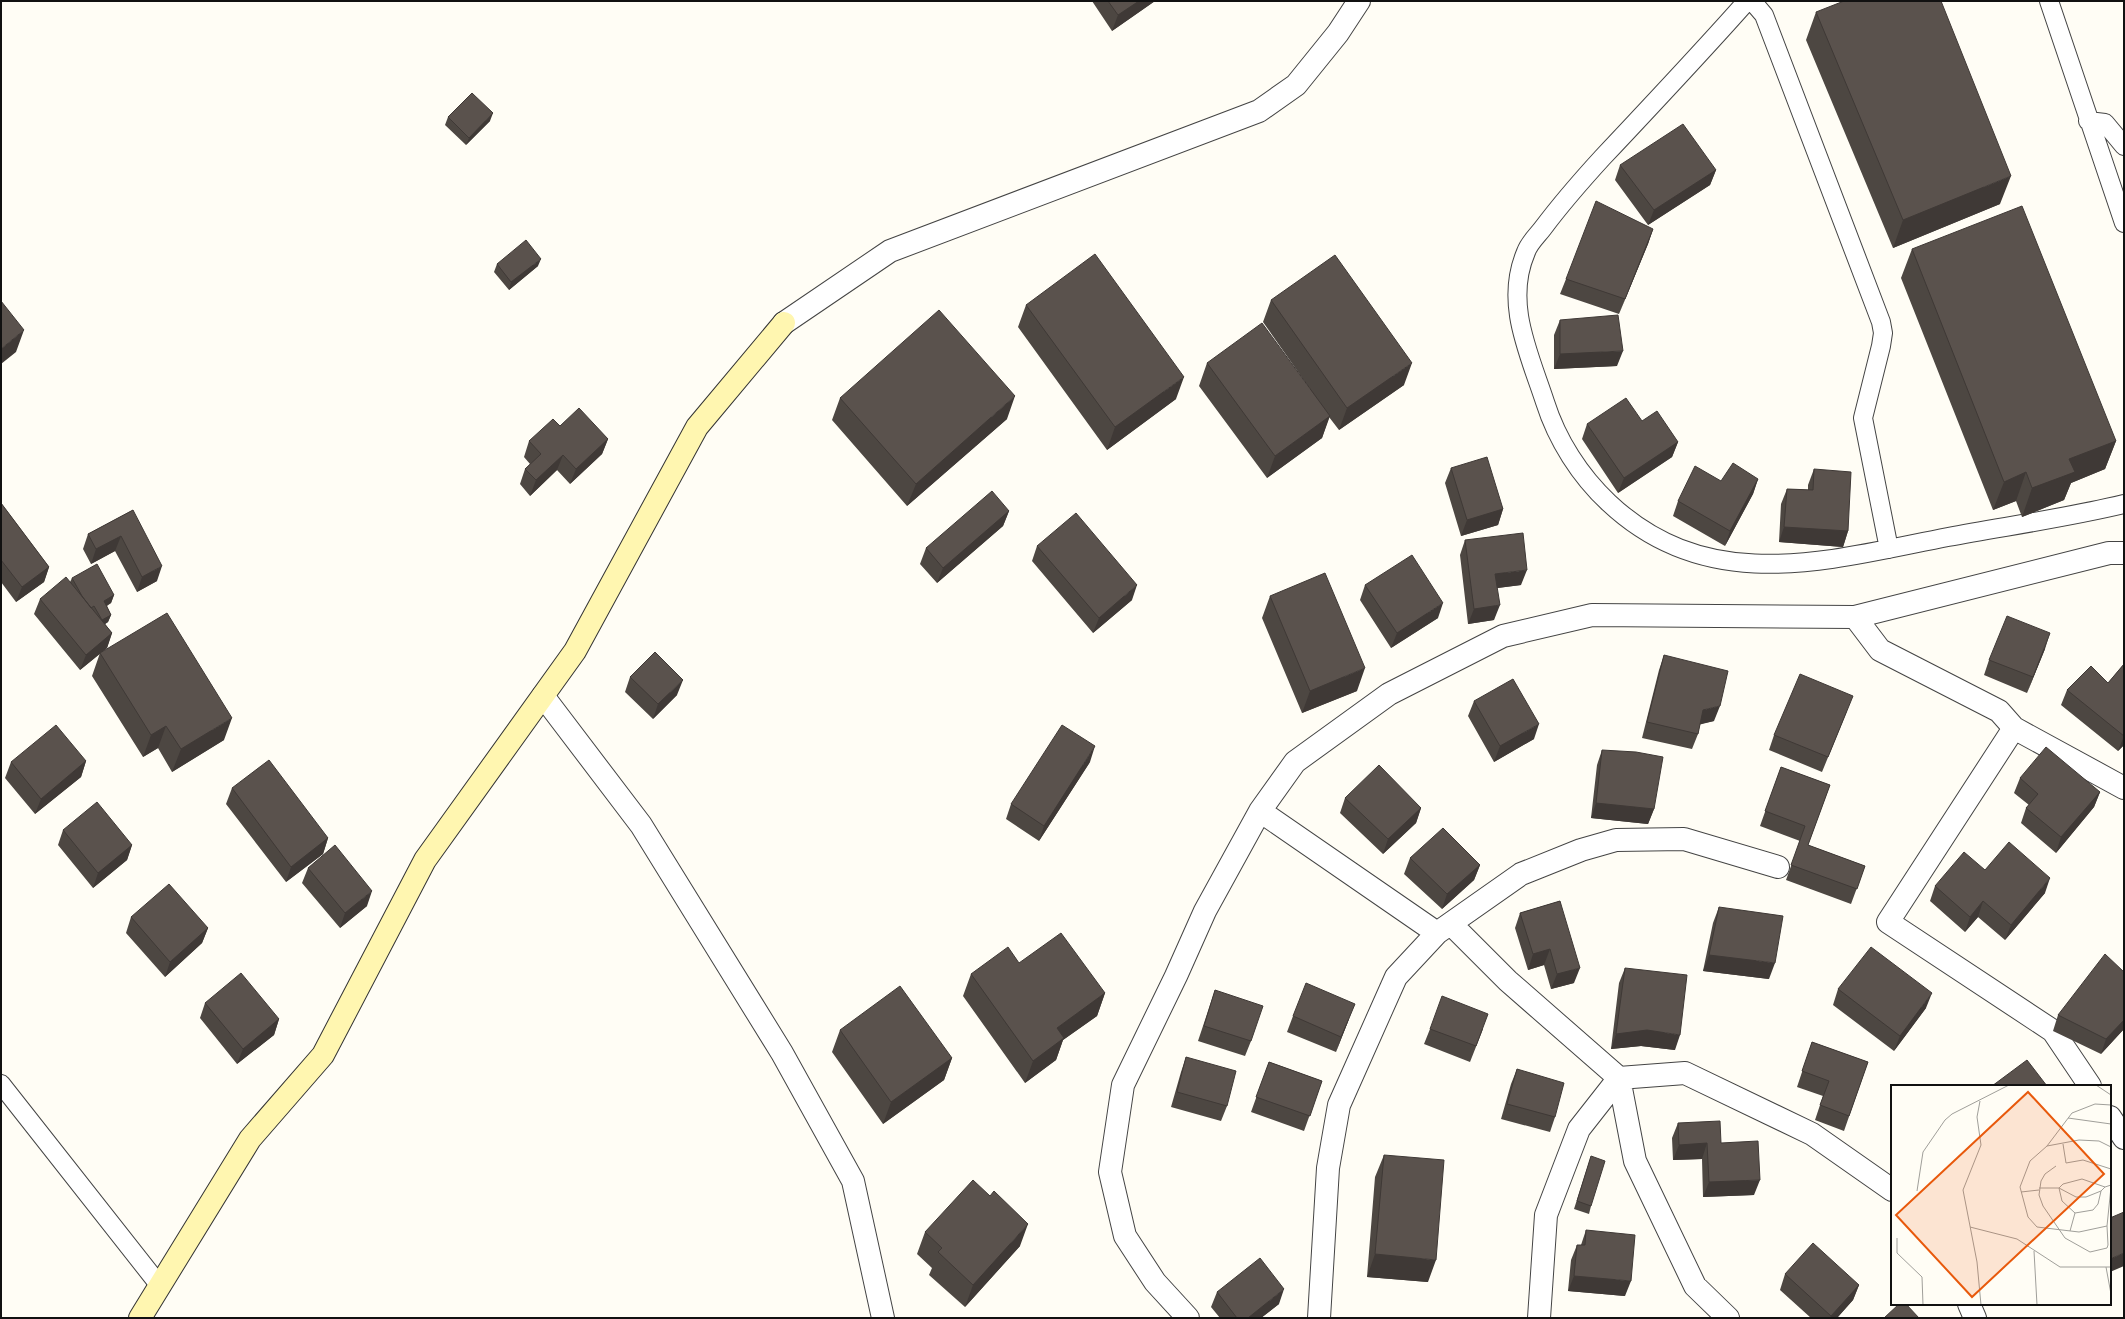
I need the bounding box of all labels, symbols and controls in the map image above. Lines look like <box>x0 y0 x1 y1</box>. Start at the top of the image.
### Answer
inset map <box>1891 1085 2111 1305</box>

